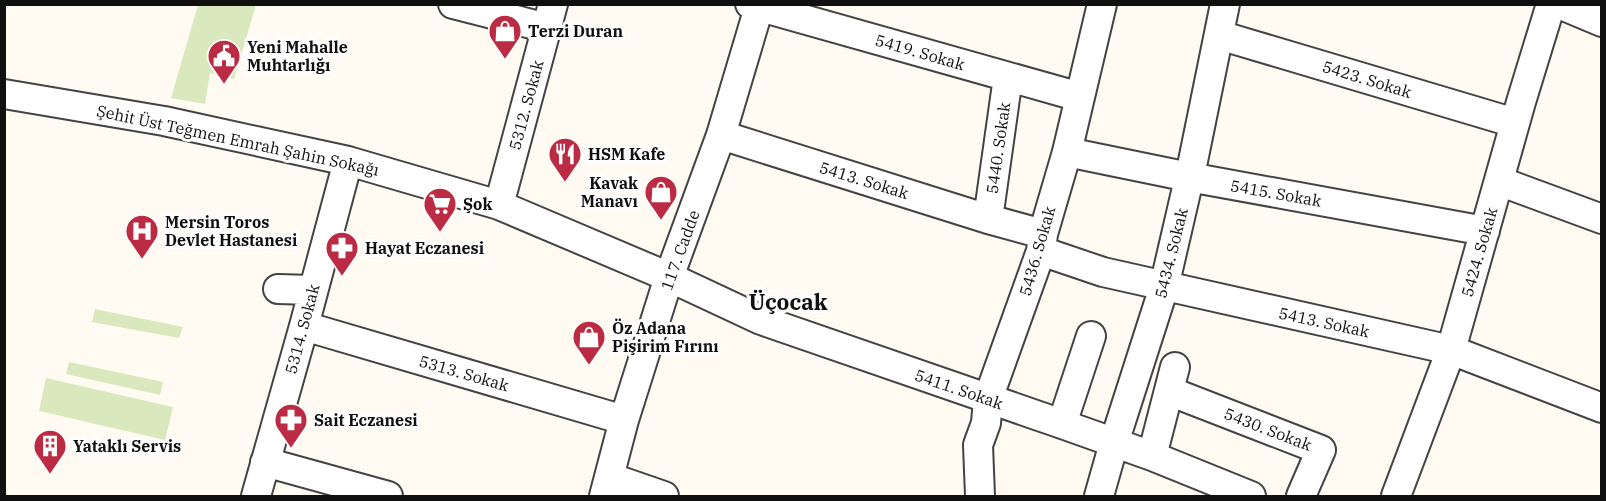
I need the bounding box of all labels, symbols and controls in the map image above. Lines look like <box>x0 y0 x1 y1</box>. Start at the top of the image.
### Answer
shop icon: Terzi Duran <box>487 13 523 60</box>
place label: Terzi Duran <box>528 21 623 41</box>
street label: 5419. Sokak <box>873 30 968 75</box>
place label: Yeni Mahalle Muhtarlığı <box>247 37 348 75</box>
public building icon: Yeni Mahalle Muhtarlığı <box>206 38 242 85</box>
street label: 5423. Sokak <box>1320 56 1415 102</box>
street label: 5312. Sokak <box>504 57 548 152</box>
street label: Şehit Üst Teğmen Emrah Şahin Sokağı <box>95 100 381 180</box>
street label: 5440. Sokak <box>982 100 1014 195</box>
restaurant icon: HSM Kafe <box>547 136 583 183</box>
place label: HSM Kafe <box>588 144 665 164</box>
street label: 5413. Sokak <box>817 157 912 203</box>
place label: Kavak Manavı <box>581 173 638 211</box>
shop icon: Kavak Manavı <box>643 174 679 221</box>
street label: 5415. Sokak <box>1229 175 1324 211</box>
supermarket icon: Şok <box>422 186 458 233</box>
place label: Şok <box>463 194 492 214</box>
street label: 5436. Sokak <box>1015 203 1060 298</box>
street label: 5424. Sokak <box>1457 204 1502 299</box>
street label: 5434. Sokak <box>1150 205 1192 300</box>
street label: 117. Cadde <box>656 207 704 293</box>
place label: Mersin Toros Devlet Hastanesi <box>165 212 297 250</box>
hospital icon: Mersin Toros Devlet Hastanesi <box>124 213 160 260</box>
pharmacy icon: Hayat Eczanesi <box>324 230 360 277</box>
place label: Hayat Eczanesi <box>365 238 484 258</box>
street label: 5314. Sokak <box>280 281 324 376</box>
district label: Üçocak <box>748 287 828 316</box>
street label: 5413. Sokak <box>1277 303 1372 342</box>
place label: Öz Adana Pişirim Fırını <box>612 318 719 356</box>
shop icon: Öz Adana Pişirim Fırını <box>571 319 607 366</box>
street label: 5313. Sokak <box>417 351 512 396</box>
street label: 5411. Sokak <box>912 365 1006 414</box>
pharmacy icon: Sait Eczanesi <box>273 402 309 449</box>
street label: 5430. Sokak <box>1221 403 1315 455</box>
place label: Sait Eczanesi <box>314 410 418 430</box>
building icon: Yataklı Servis <box>32 428 68 475</box>
place label: Yataklı Servis <box>73 436 181 456</box>

